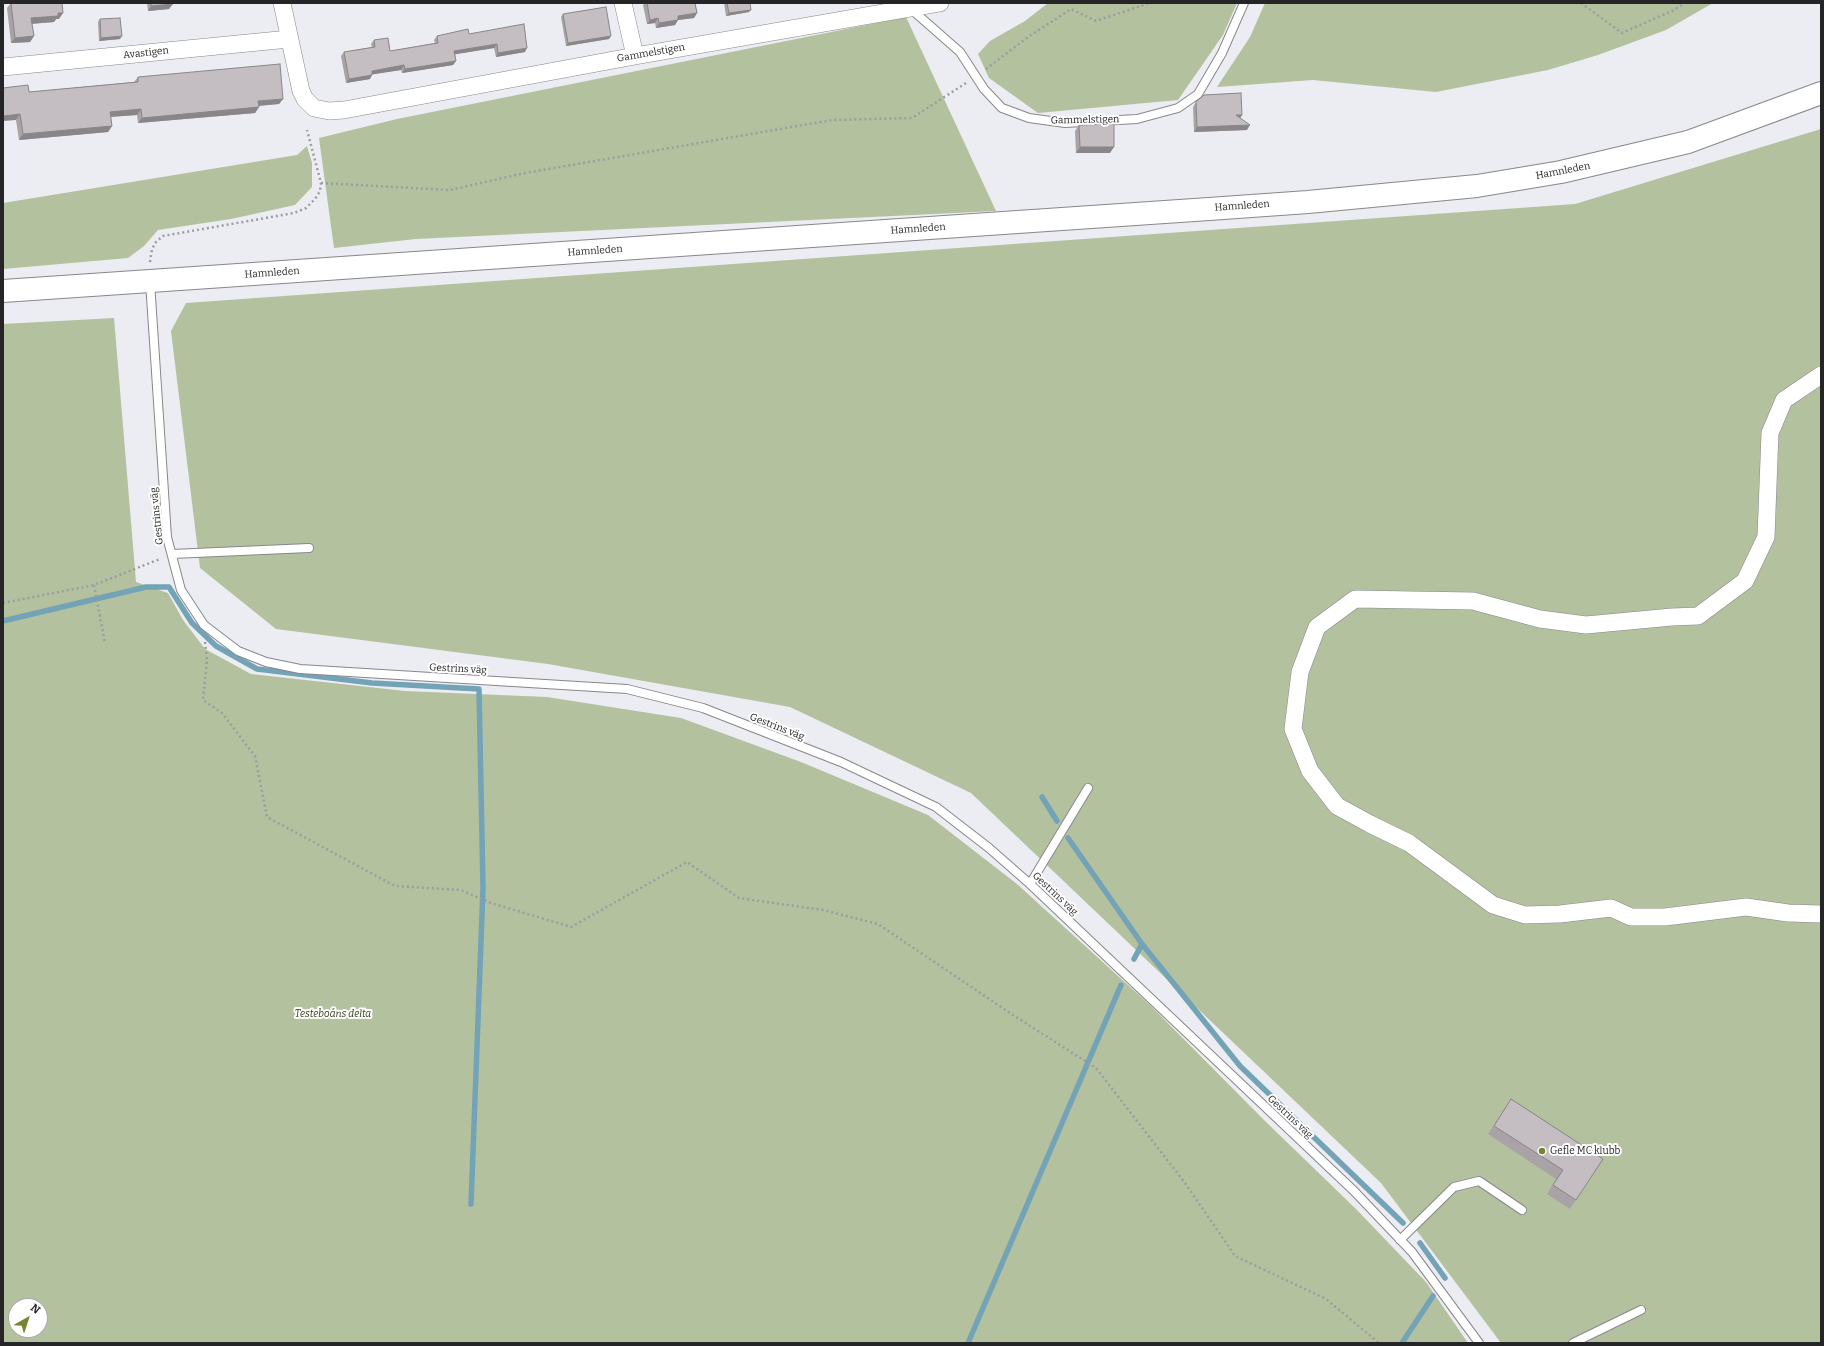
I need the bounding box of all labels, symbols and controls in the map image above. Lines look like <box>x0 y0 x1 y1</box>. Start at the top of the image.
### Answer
street label: Gammelstigen <box>616 41 686 65</box>
street label: Avastigen <box>123 45 169 61</box>
street label: Gammelstigen <box>1051 113 1119 127</box>
street label: Hamnleden <box>1535 160 1591 182</box>
street label: Hamnleden <box>1214 198 1270 214</box>
street label: Hamnleden <box>890 221 946 237</box>
street label: Hamnleden <box>567 243 623 259</box>
street label: Hamnleden <box>244 265 300 281</box>
street label: Gestrins väg <box>148 487 166 545</box>
street label: Gestrins väg <box>429 661 487 677</box>
street label: Gestrins väg <box>748 711 806 743</box>
street label: Gestrins väg <box>1030 870 1080 918</box>
park label: Testeboåns delta <box>295 1008 371 1020</box>
street label: Gestrins väg <box>1265 1093 1315 1141</box>
place label: Gefle MC klubb <box>1550 1145 1620 1157</box>
marker: Gefle MC klubb <box>1537 1146 1547 1156</box>
north arrow <box>8 1298 48 1338</box>
text: N <box>28 1301 43 1317</box>

